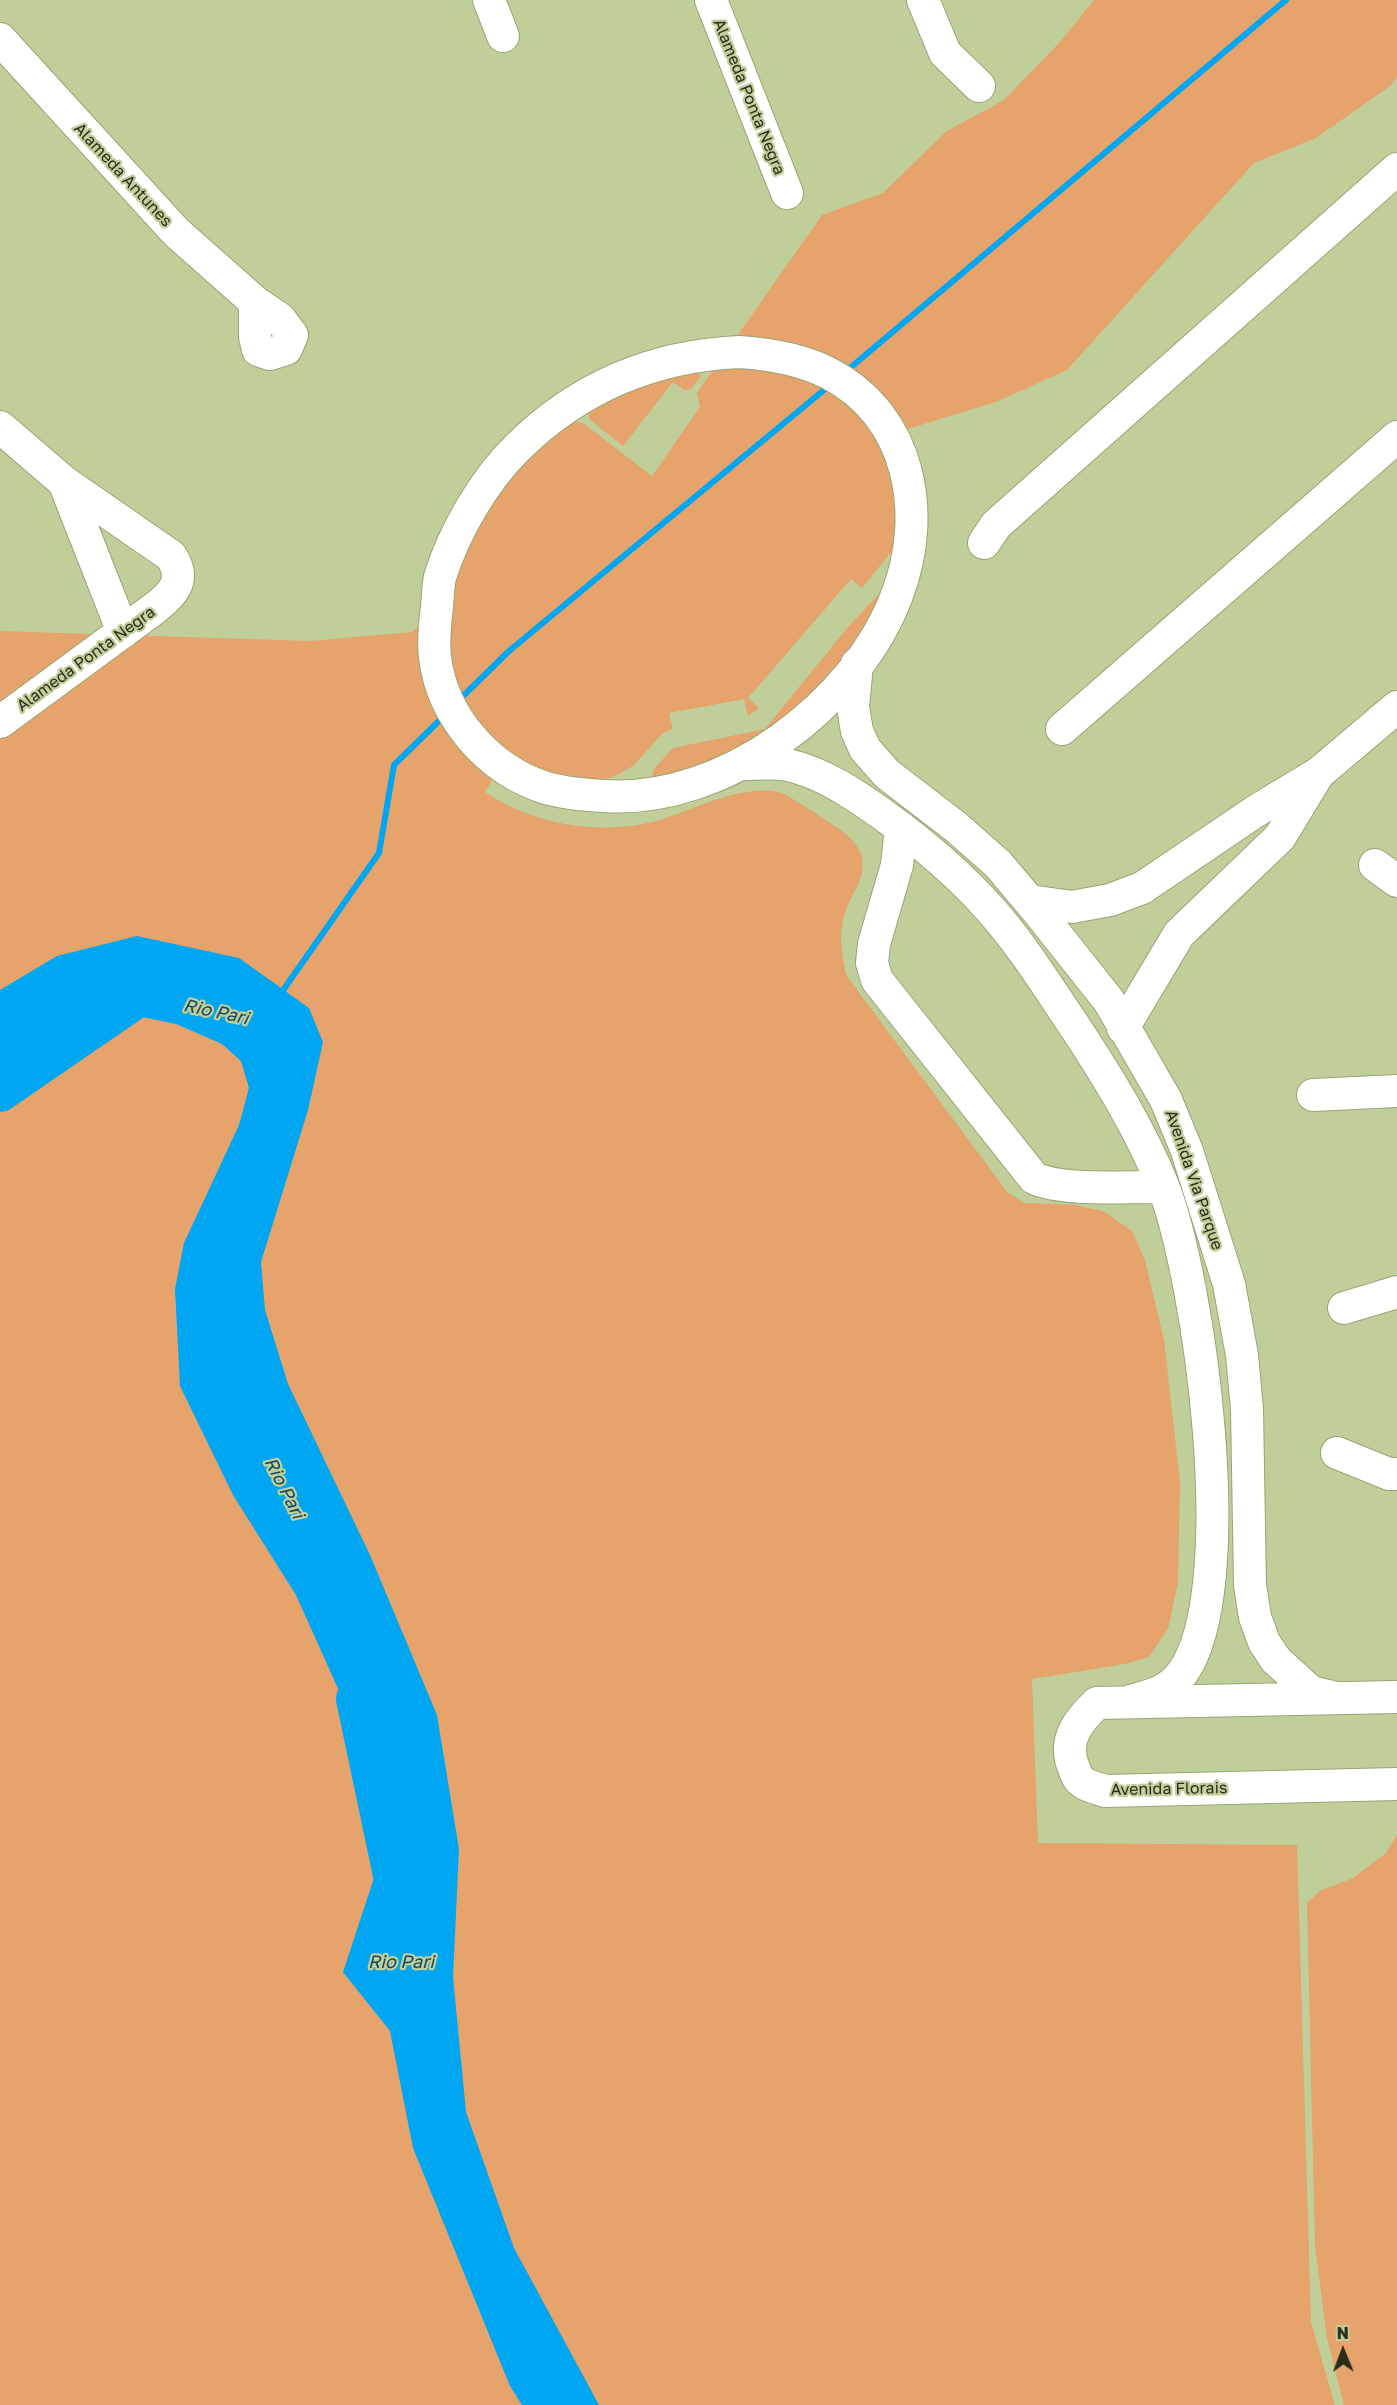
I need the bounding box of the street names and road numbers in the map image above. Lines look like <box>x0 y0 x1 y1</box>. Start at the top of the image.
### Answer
street label: Alameda Ponta Negra <box>709 16 789 178</box>
street label: Alameda Antunes <box>70 119 176 231</box>
street label: Alameda Ponta Negra <box>13 602 159 716</box>
street label: Avenida Via Parque <box>1161 1107 1227 1253</box>
street label: Avenida Florais <box>1111 1778 1227 1800</box>

